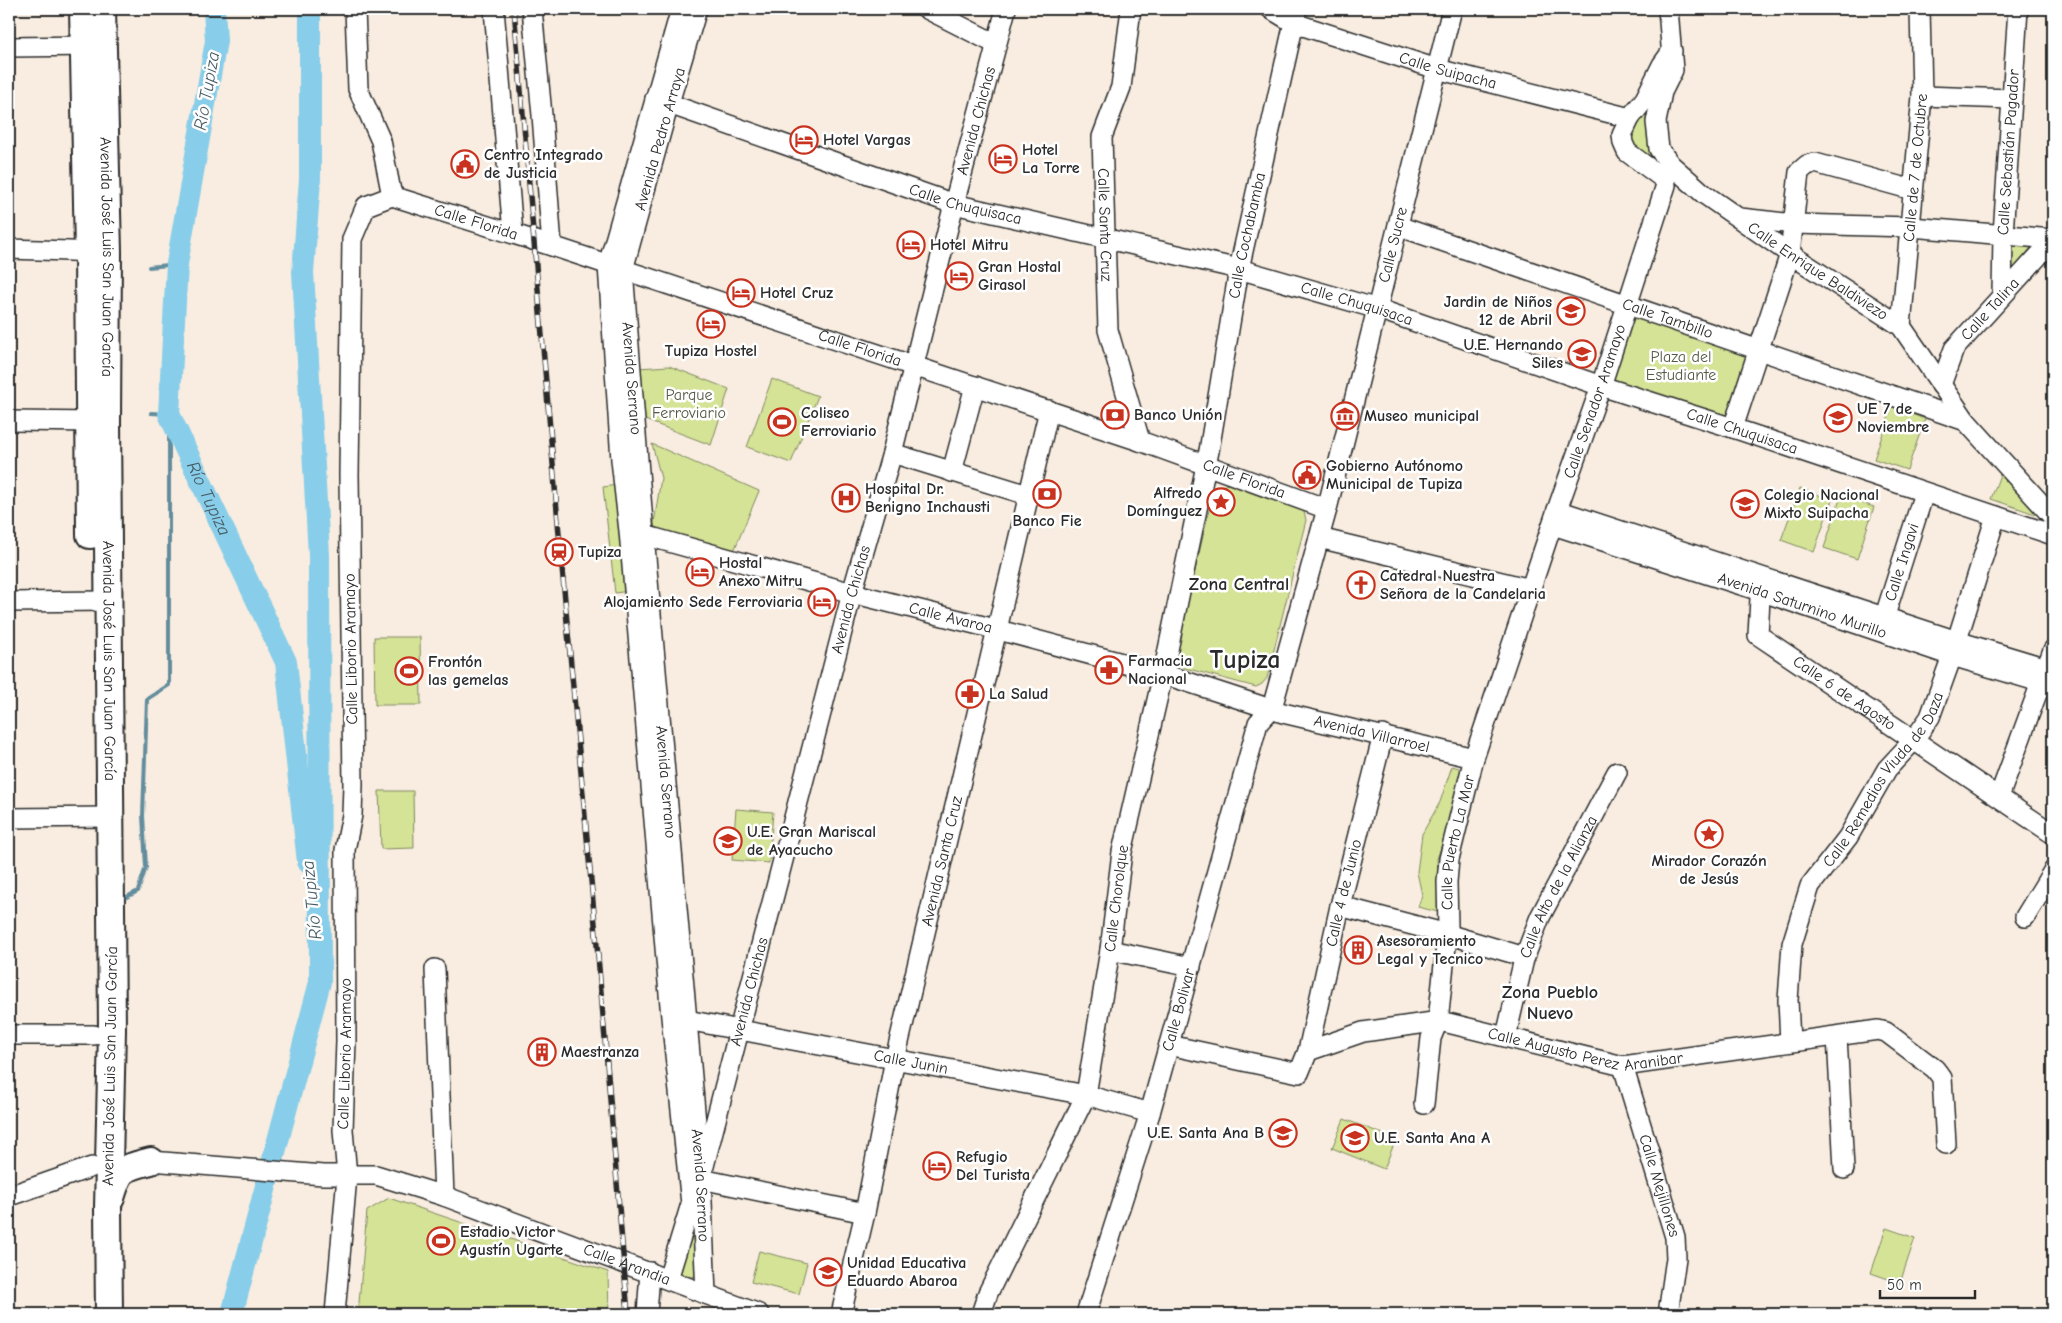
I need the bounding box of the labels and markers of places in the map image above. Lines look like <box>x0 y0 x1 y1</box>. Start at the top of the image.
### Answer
hotel icon: Hotel Vargas <box>789 125 819 155</box>
place label: Hotel Vargas <box>823 131 911 149</box>
place label: Hotel La Torre <box>1022 141 1080 177</box>
hotel icon: Hotel La Torre <box>988 144 1018 174</box>
place label: Centro Integrado de Justicia <box>484 146 603 182</box>
public building icon: Centro Integrado de Justicia <box>450 149 480 179</box>
hotel icon: Hotel Mitru <box>896 230 926 260</box>
place label: Hotel Mitru <box>930 236 1009 254</box>
place label: Gran Hostal Girasol <box>978 258 1061 294</box>
hotel icon: Gran Hostal Girasol <box>944 261 974 291</box>
hotel icon: Hotel Cruz <box>726 278 756 308</box>
place label: Hotel Cruz <box>760 284 833 302</box>
place label: Jardin de Niños 12 de Abril <box>1444 293 1552 329</box>
school or university icon: Jardin de Niños 12 de Abril <box>1556 296 1586 326</box>
hotel icon: Tupiza Hostel <box>696 309 726 339</box>
place label: U.E. Hernando Siles <box>1463 336 1563 372</box>
school or university icon: U.E. Hernando Siles <box>1567 339 1597 369</box>
place label: Tupiza Hostel <box>665 342 757 360</box>
bank icon: Banco Unión <box>1100 400 1130 430</box>
place label: UE 7 de Noviembre <box>1857 400 1929 436</box>
museum icon: Museo municipal <box>1330 401 1360 431</box>
school or university icon: UE 7 de Noviembre <box>1823 403 1853 433</box>
place label: Coliseo Ferroviario <box>801 404 876 440</box>
place label: Banco Unión <box>1134 406 1222 424</box>
sports icon: Coliseo Ferroviario <box>767 407 797 437</box>
place label: Museo municipal <box>1364 407 1479 425</box>
place label: Gobierno Autónomo Municipal de Tupiza <box>1326 457 1463 493</box>
public building icon: Gobierno Autónomo Municipal de Tupiza <box>1292 460 1322 490</box>
bank icon: Banco Fie <box>1032 479 1062 509</box>
place label: Hospital Dr. Benigno Inchausti <box>865 480 990 516</box>
hospital icon: Hospital Dr. Benigno Inchausti <box>831 483 861 513</box>
place label: Alfredo Domínguez <box>1127 484 1202 520</box>
place label: Colegio Nacional Mixto Suipacha <box>1764 486 1879 522</box>
place icon: Alfredo Domínguez <box>1206 487 1236 517</box>
school or university icon: Colegio Nacional Mixto Suipacha <box>1730 489 1760 519</box>
place label: Banco Fie <box>1012 512 1082 530</box>
station icon: Tupiza <box>544 537 574 567</box>
place label: Tupiza <box>578 543 622 561</box>
place label: Hostal Anexo Mitru <box>719 554 803 590</box>
hotel icon: Hostal Anexo Mitru <box>685 557 715 587</box>
place label: Catedral Nuestra Señora de la Candelaria <box>1380 567 1546 603</box>
church icon: Catedral Nuestra Señora de la Candelaria <box>1346 570 1376 600</box>
hotel icon: Alojamiento Sede Ferroviaria <box>807 587 837 617</box>
place label: Alojamiento Sede Ferroviaria <box>604 593 803 611</box>
place label: Farmacia Nacional <box>1128 652 1192 688</box>
place label: Frontón las gemelas <box>428 653 509 689</box>
pharmacy icon: Farmacia Nacional <box>1094 655 1124 685</box>
sports icon: Frontón las gemelas <box>394 656 424 686</box>
pharmacy icon: La Salud <box>955 679 985 709</box>
place label: La Salud <box>989 685 1048 703</box>
place icon: Mirador Corazón de Jesús <box>1694 819 1724 849</box>
place label: U.E. Gran Mariscal de Ayacucho <box>747 823 876 859</box>
school or university icon: U.E. Gran Mariscal de Ayacucho <box>713 826 743 856</box>
place label: Mirador Corazón de Jesús <box>1651 852 1767 888</box>
place label: Asesoramiento Legal y Tecnico <box>1377 932 1483 968</box>
building icon: Asesoramiento Legal y Tecnico <box>1343 935 1373 965</box>
building icon: Maestranza <box>527 1037 557 1067</box>
place label: Maestranza <box>561 1043 639 1061</box>
school or university icon: U.E. Santa Ana B <box>1268 1118 1298 1148</box>
school or university icon: U.E. Santa Ana A <box>1340 1123 1370 1153</box>
place label: U.E. Santa Ana B <box>1147 1124 1264 1142</box>
place label: U.E. Santa Ana A <box>1374 1129 1490 1147</box>
place label: Refugio Del Turista <box>956 1148 1030 1184</box>
hotel icon: Refugio Del Turista <box>922 1151 952 1181</box>
place label: Estadio Victor Agustín Ugarte <box>460 1223 563 1259</box>
sports icon: Estadio Victor Agustín Ugarte <box>426 1226 456 1256</box>
place label: Unidad Educativa Eduardo Abaroa <box>847 1254 966 1290</box>
school or university icon: Unidad Educativa Eduardo Abaroa <box>813 1257 843 1287</box>

